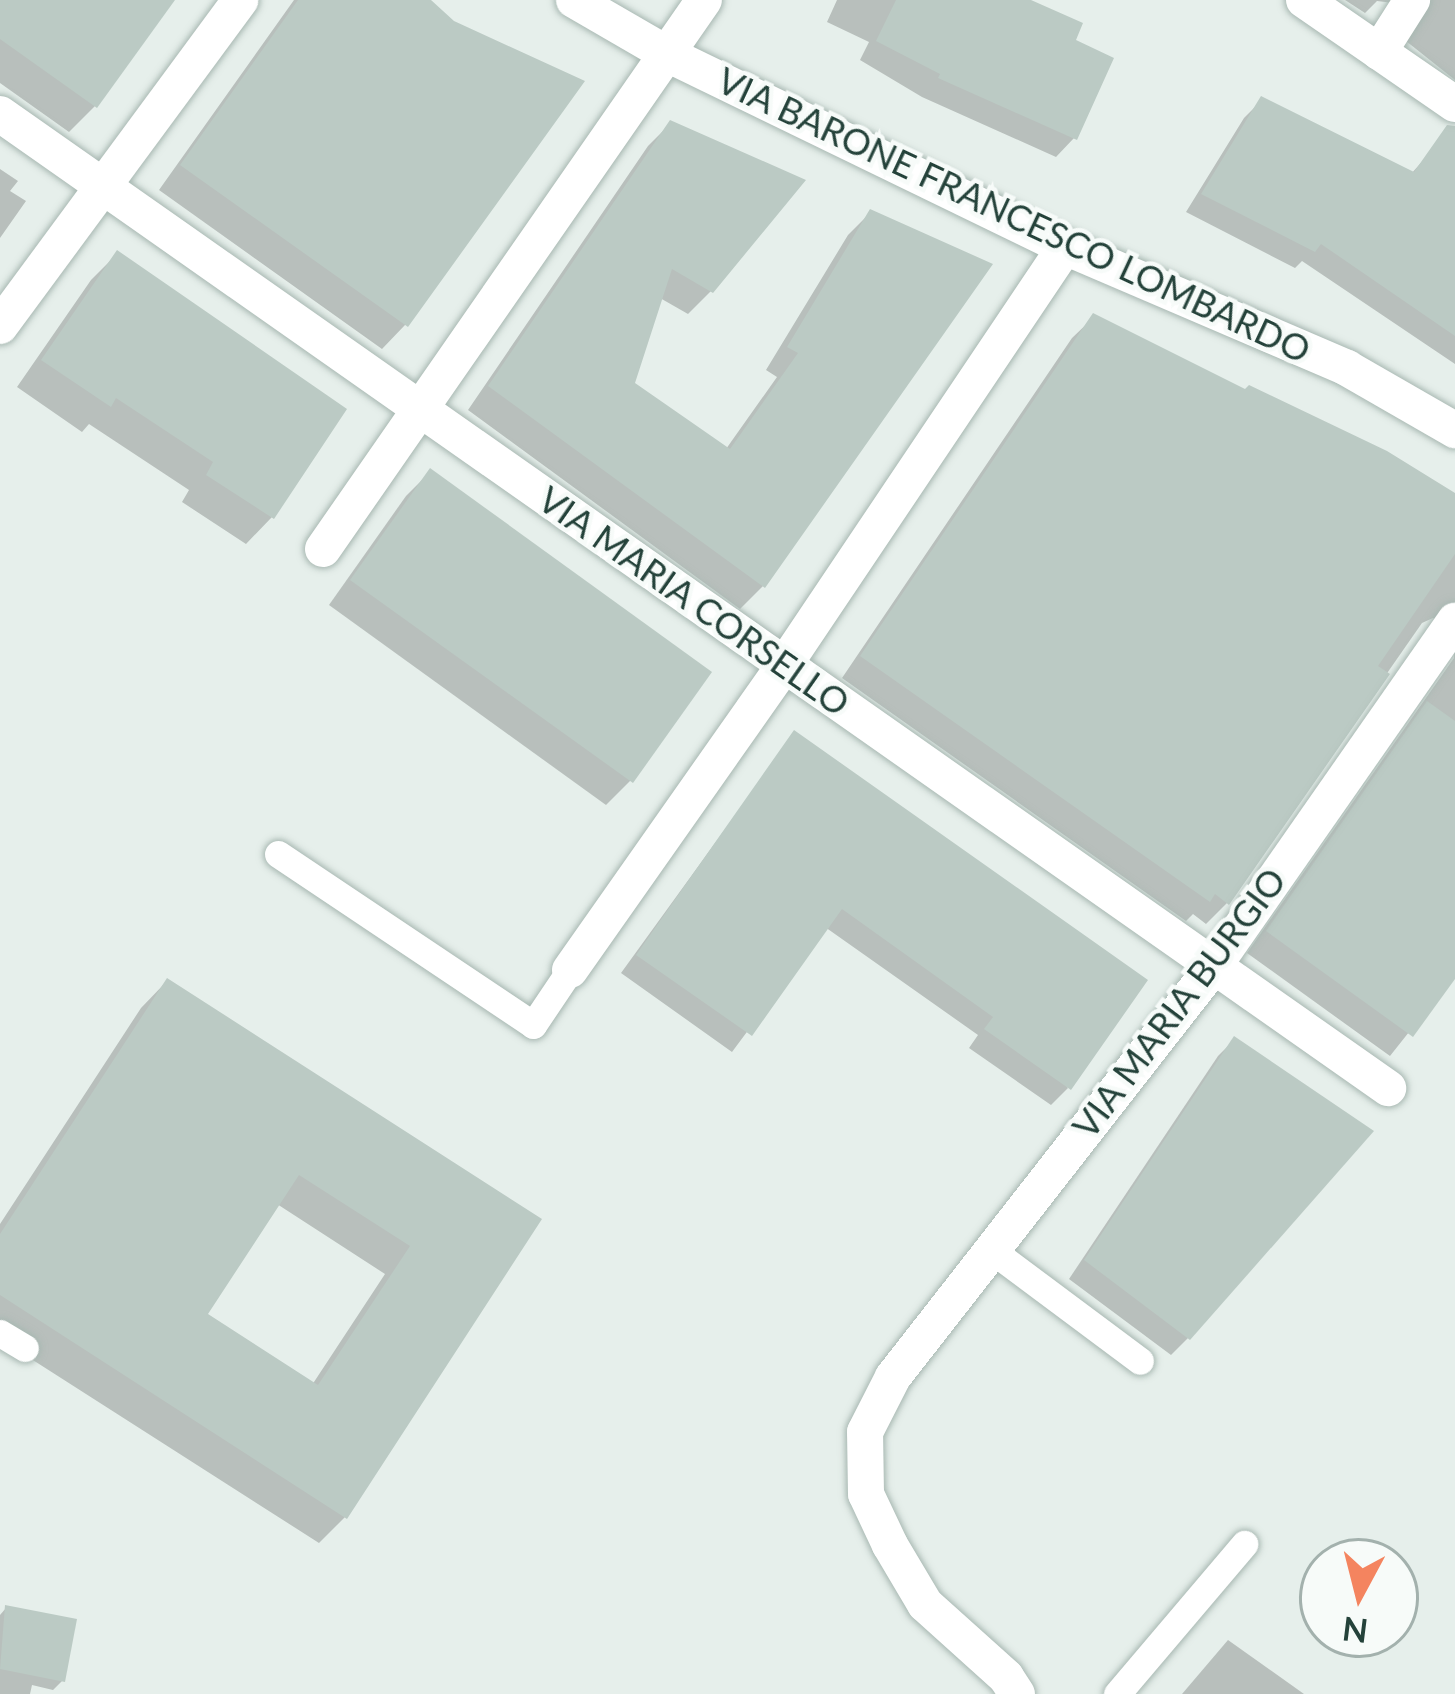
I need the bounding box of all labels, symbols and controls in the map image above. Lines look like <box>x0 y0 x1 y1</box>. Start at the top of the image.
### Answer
street label: VIA BARONE FRANCESCO LOMBARDO <box>710 58 1318 372</box>
street label: VIA MARIA CORSELLO <box>529 477 859 725</box>
street label: VIA MARIA BURGIO <box>1063 859 1295 1147</box>
north arrow <box>1299 1538 1419 1658</box>
text: N <box>1340 1609 1370 1652</box>

